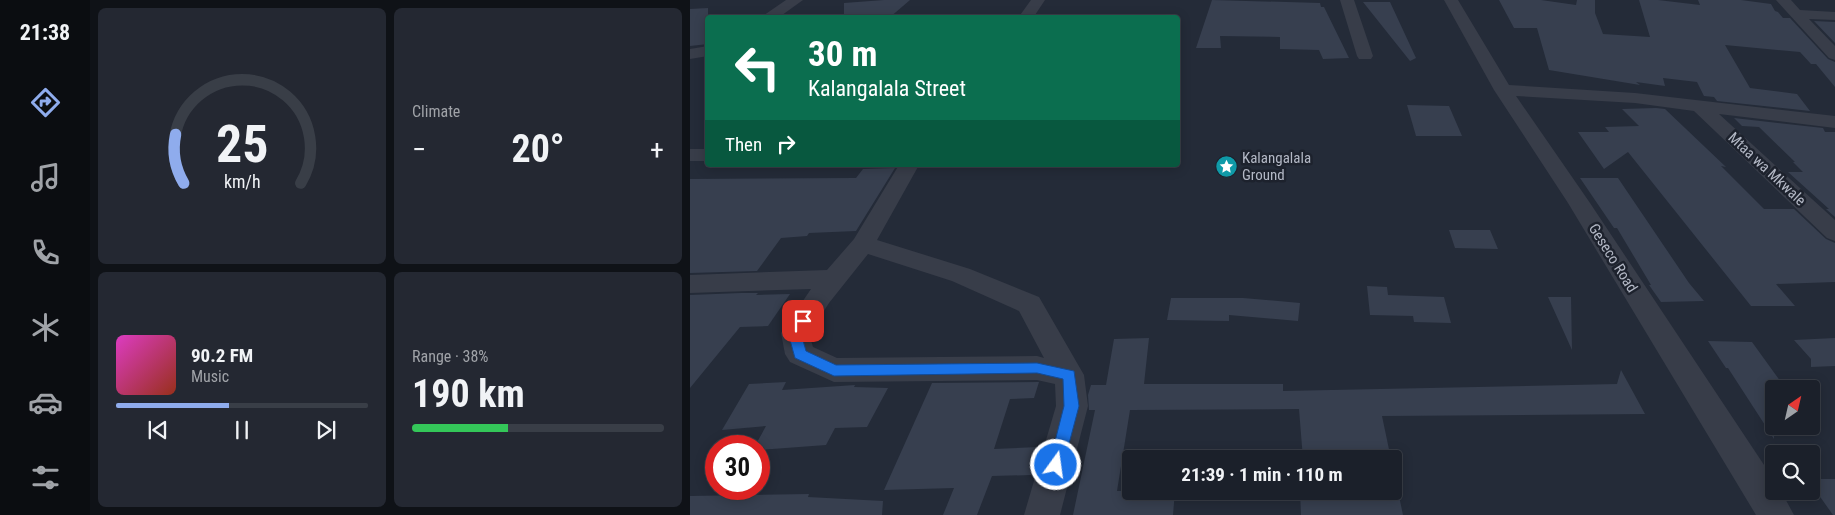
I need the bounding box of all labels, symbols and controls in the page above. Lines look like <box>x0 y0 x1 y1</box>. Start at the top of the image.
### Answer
text: 21:38 <box>20 20 70 45</box>
text: 30 m <box>808 34 877 75</box>
icon: left <box>725 35 790 100</box>
text: Kalangalala Street <box>808 76 966 101</box>
icon: directions <box>28 85 63 120</box>
text: Climate <box>412 102 460 121</box>
text: 25 <box>216 114 268 175</box>
text: 20° <box>511 127 565 171</box>
street label: Mtaa wa Mkwale <box>1724 128 1810 210</box>
icon: right <box>772 130 800 158</box>
text: − <box>412 133 426 166</box>
text: + <box>650 133 664 166</box>
text: Then <box>725 133 762 156</box>
place label: Kalangalala Ground <box>1242 149 1311 184</box>
place icon: Kalangalala Ground <box>1214 155 1238 179</box>
icon: music <box>28 160 63 195</box>
text: km/h <box>224 171 260 192</box>
street label: Geseco Road <box>1585 220 1641 296</box>
icon: phone <box>28 235 63 270</box>
pin <box>782 300 824 342</box>
icon: arrive <box>789 307 817 335</box>
icon: climate <box>28 310 63 345</box>
text: 90.2 FM <box>191 344 253 367</box>
text: Range · 38% <box>412 347 488 366</box>
text: Music <box>191 367 229 386</box>
text: 190 km <box>412 372 525 416</box>
north arrow <box>1765 380 1820 435</box>
map controls <box>1765 380 1820 500</box>
icon: car <box>28 385 63 420</box>
icon: previous <box>144 416 172 444</box>
icon: pause <box>228 416 256 444</box>
icon: next <box>312 416 340 444</box>
speed limit sign: 30 <box>705 435 770 500</box>
position arrow <box>1029 438 1081 490</box>
button: search <box>1765 445 1820 500</box>
icon: filters <box>28 460 63 495</box>
text: 21:39 · 1 min · 110 m <box>1181 463 1343 486</box>

